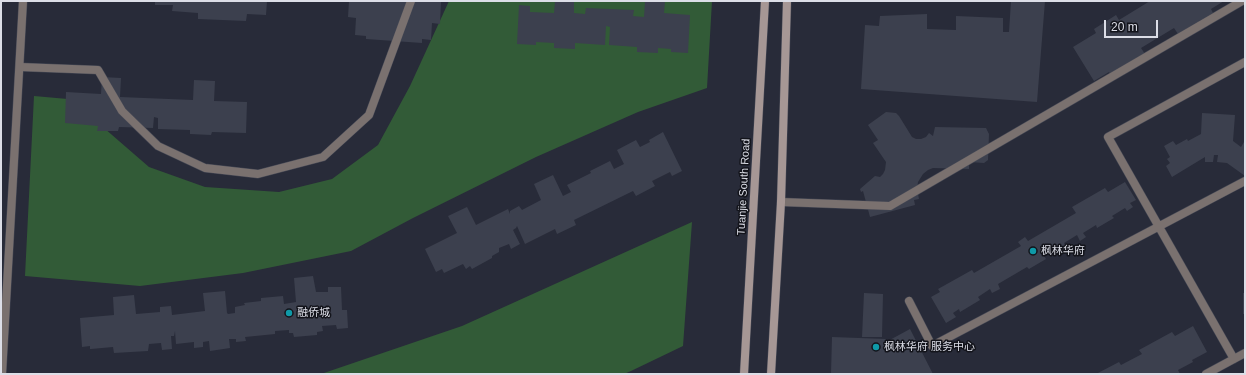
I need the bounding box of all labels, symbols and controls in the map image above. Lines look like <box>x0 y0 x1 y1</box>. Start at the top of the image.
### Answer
scale bar <box>1106 12 1160 38</box>
text: 20 m <box>1111 20 1138 34</box>
street label: Tuanjie South Road <box>735 138 753 236</box>
place label: 枫林华府 <box>1041 244 1085 258</box>
marker: 枫林华府 <box>1028 246 1038 256</box>
place label: 融侨城 <box>297 306 330 320</box>
marker: 融侨城 <box>284 308 294 318</box>
place label: 枫林华府 服务中心 <box>884 340 975 354</box>
marker: 枫林华府 服务中心 <box>871 342 881 352</box>

